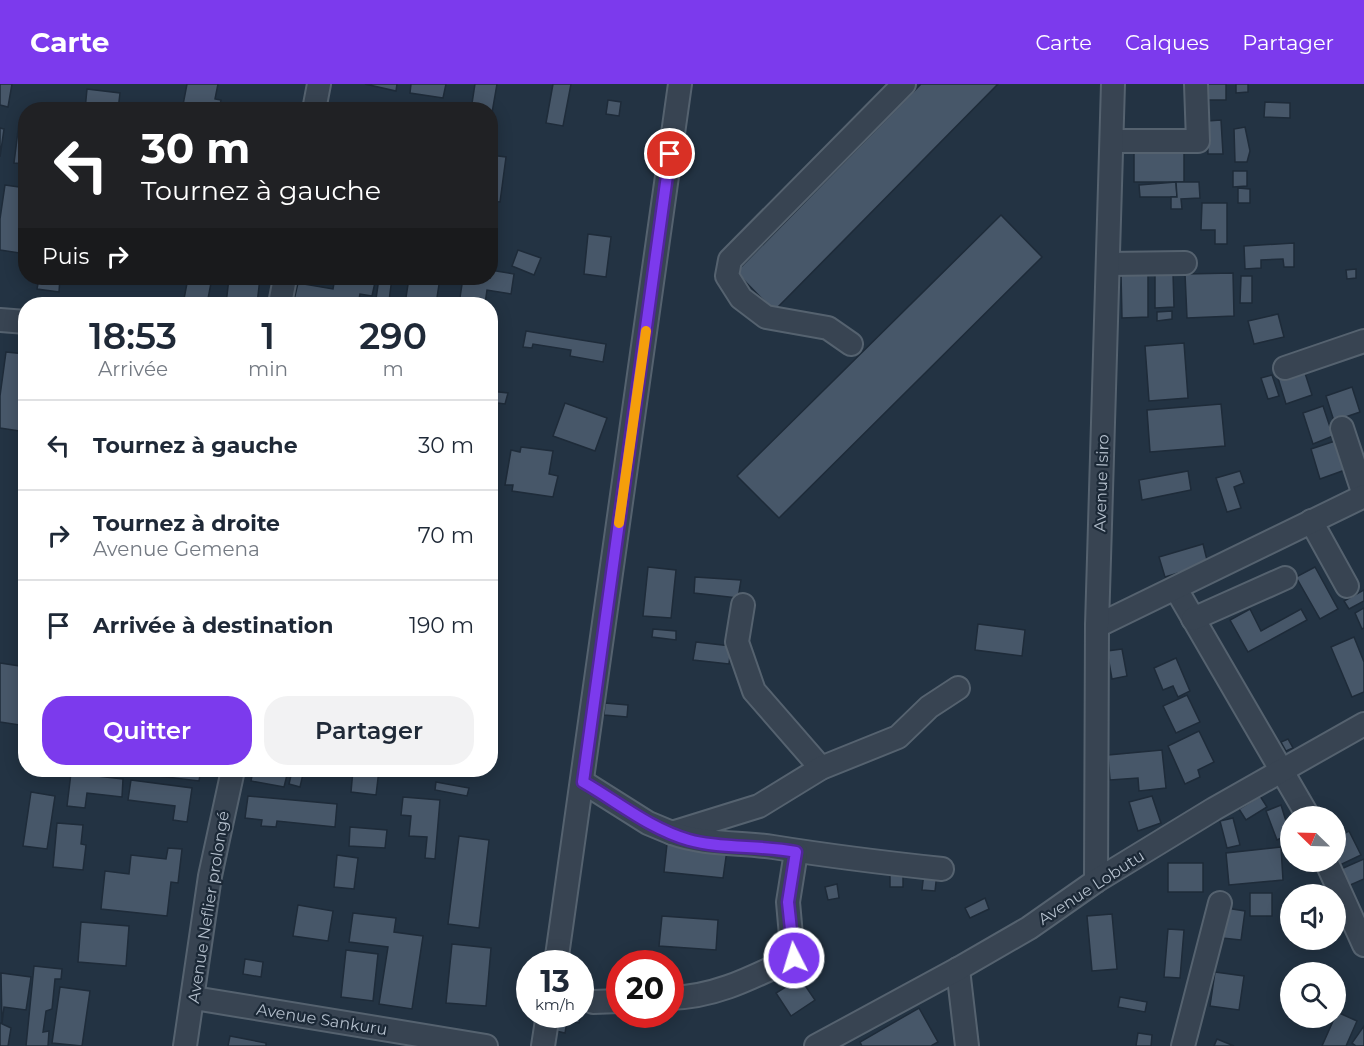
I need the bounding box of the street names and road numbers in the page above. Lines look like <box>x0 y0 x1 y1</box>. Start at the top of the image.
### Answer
street label: Avenue Isiro <box>1090 434 1113 532</box>
street label: Avenue Neflier prolongé <box>184 810 233 1005</box>
street label: Avenue Lobutu <box>1035 846 1148 929</box>
street label: Avenue Sankuru <box>255 1000 389 1039</box>

